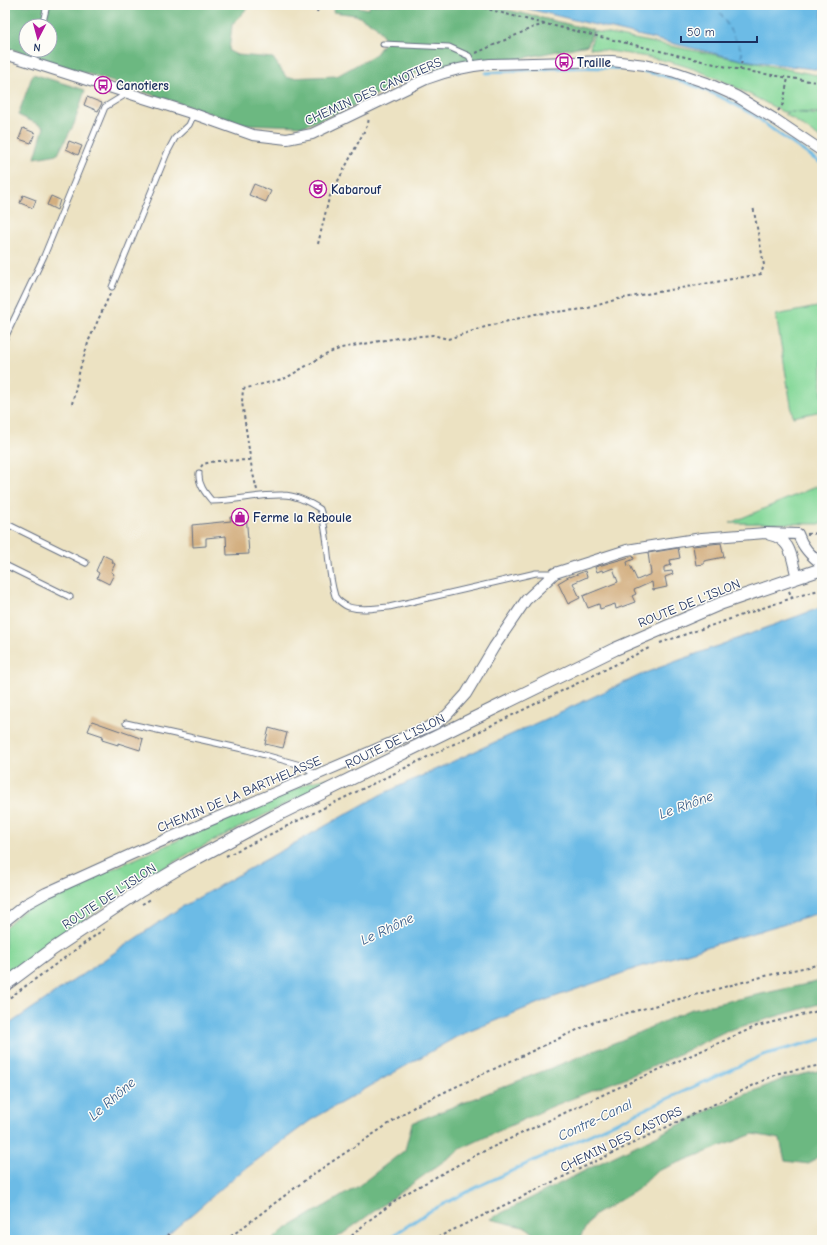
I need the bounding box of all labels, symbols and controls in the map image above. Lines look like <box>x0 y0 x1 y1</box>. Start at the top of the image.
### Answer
north arrow <box>18 18 58 58</box>
scale bar <box>681 18 757 44</box>
text: 50 m <box>687 25 715 39</box>
text: N <box>33 41 41 54</box>
bus stop icon: Traille <box>554 52 574 72</box>
street label: CHEMIN DES CANOTIERS <box>302 54 444 128</box>
place label: Traille <box>577 55 612 70</box>
bus stop icon: Canotiers <box>93 75 113 95</box>
place label: Canotiers <box>116 78 169 93</box>
theatre icon: Kabarouf <box>308 179 328 199</box>
place label: Kabarouf <box>331 182 382 197</box>
shop icon: Ferme la Reboule <box>230 507 250 527</box>
place label: Ferme la Reboule <box>253 510 352 525</box>
street label: ROUTE DE L'ISLON <box>636 576 742 630</box>
street label: ROUTE DE L'ISLON <box>343 710 447 772</box>
street label: CHEMIN DE LA BARTHELASSE <box>155 753 323 835</box>
water label: Le Rhône <box>656 787 716 823</box>
street label: ROUTE DE L'ISLON <box>59 860 159 932</box>
water label: Le Rhône <box>358 909 416 949</box>
water label: Le Rhône <box>85 1074 139 1124</box>
water label: Contre-Canal <box>555 1095 636 1145</box>
street label: CHEMIN DES CASTORS <box>558 1103 684 1175</box>

